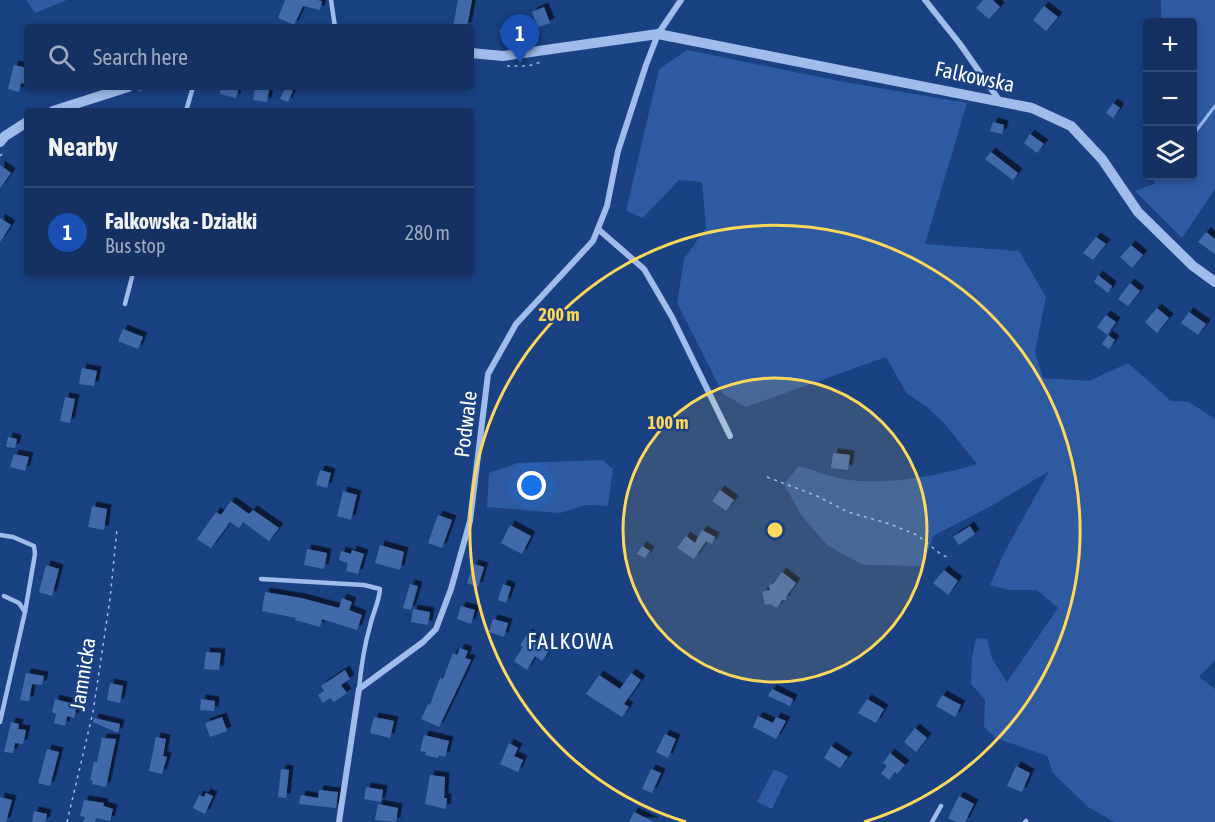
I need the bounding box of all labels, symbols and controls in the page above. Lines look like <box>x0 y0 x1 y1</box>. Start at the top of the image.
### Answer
pin: 1 <box>500 14 540 64</box>
map controls <box>1143 18 1197 180</box>
button: + <box>1143 18 1197 72</box>
search box <box>24 24 474 90</box>
icon: search <box>45 41 78 74</box>
text: Search here <box>93 44 188 70</box>
street label: Falkowska <box>933 56 1017 96</box>
button: − <box>1143 72 1197 126</box>
button: layers <box>1143 126 1197 180</box>
text: Nearby <box>48 132 118 162</box>
text: Falkowska - Działki <box>105 208 257 234</box>
text: 1 <box>63 221 72 244</box>
text: 280 m <box>405 221 450 244</box>
text: Bus stop <box>105 234 165 257</box>
text: 200 m <box>539 304 579 325</box>
street label: Podwale <box>449 389 481 459</box>
text: 100 m <box>648 412 688 433</box>
your location <box>517 471 546 500</box>
centre of rings <box>765 520 785 540</box>
district label: FALKOWA <box>527 628 615 654</box>
street label: Jamnicka <box>64 636 100 712</box>

